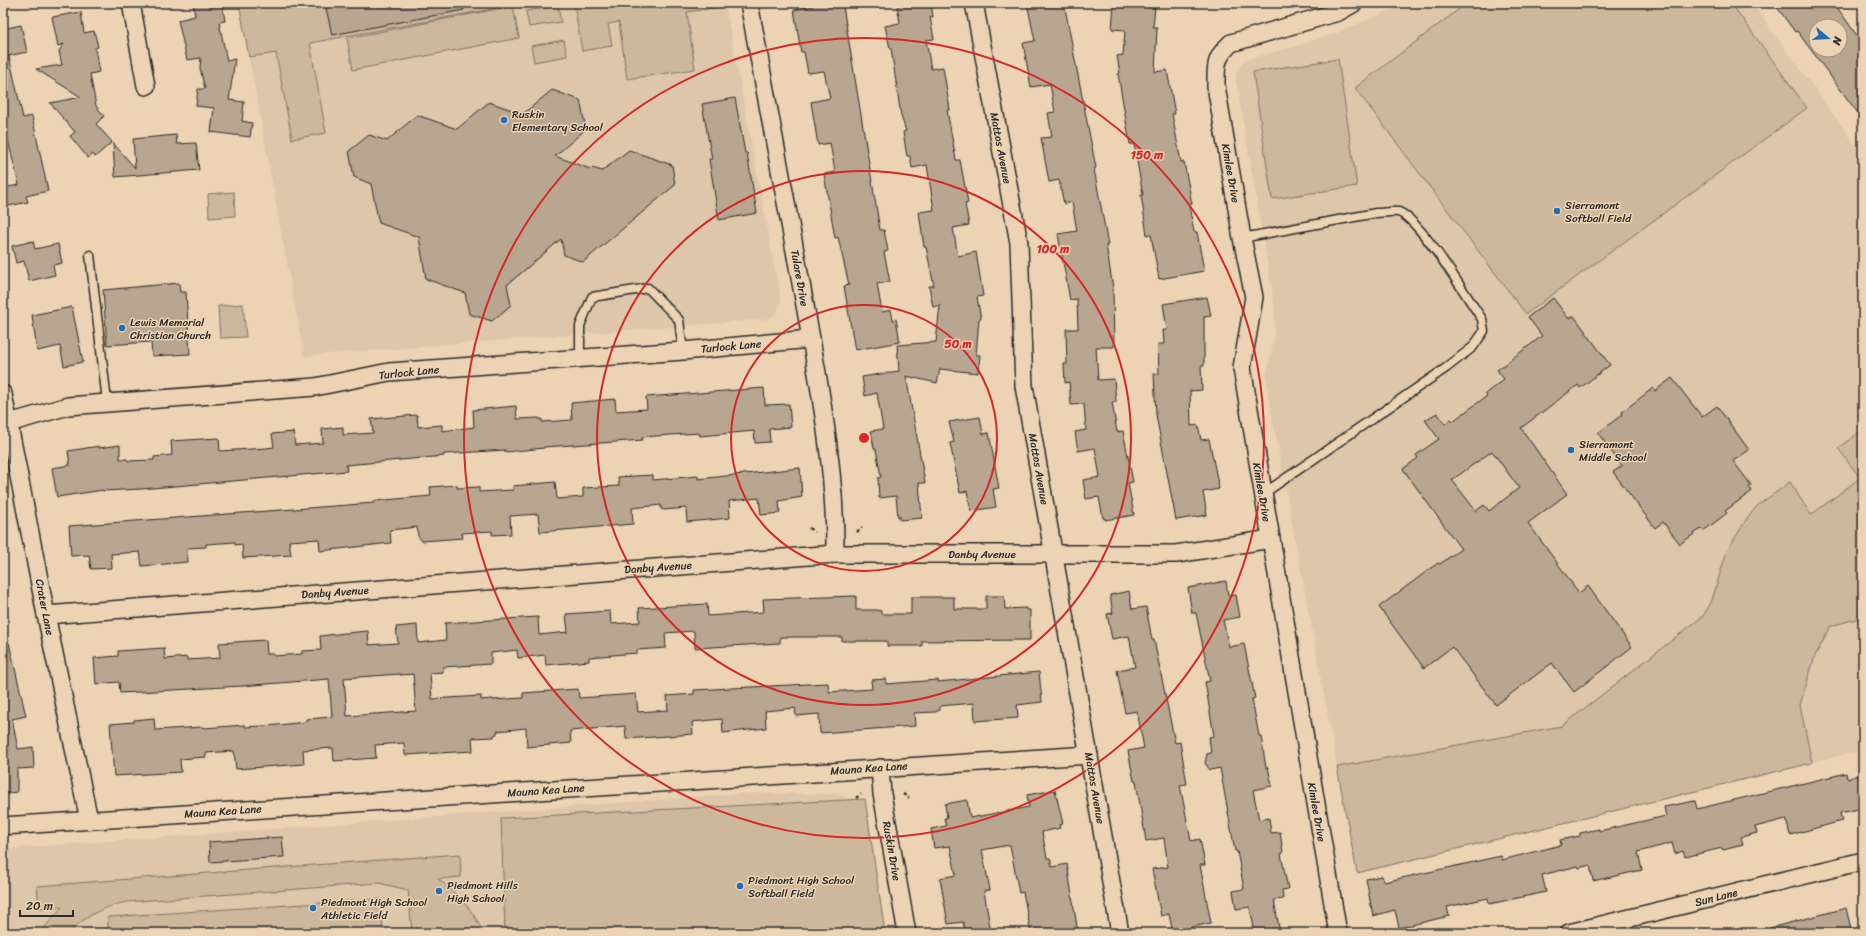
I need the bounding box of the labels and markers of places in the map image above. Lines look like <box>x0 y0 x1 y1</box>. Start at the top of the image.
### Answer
place label: Ruskin Elementary School <box>512 105 604 137</box>
marker: Ruskin Elementary School <box>499 115 509 125</box>
place label: Sierramont Softball Field <box>1565 196 1632 228</box>
marker: Sierramont Softball Field <box>1552 206 1562 216</box>
place label: Lewis Memorial Christian Church <box>130 313 211 345</box>
marker: Lewis Memorial Christian Church <box>117 323 127 333</box>
centre of rings <box>857 431 871 445</box>
place label: Sierramont Middle School <box>1579 435 1647 467</box>
marker: Sierramont Middle School <box>1566 445 1576 455</box>
place label: Piedmont High School Softball Field <box>748 871 855 903</box>
place label: Piedmont Hills High School <box>447 876 519 908</box>
marker: Piedmont High School Softball Field <box>735 881 745 891</box>
marker: Piedmont Hills High School <box>434 886 444 896</box>
place label: Piedmont High School Athletic Field <box>320 893 428 925</box>
marker: Piedmont High School Athletic Field <box>308 903 318 913</box>

